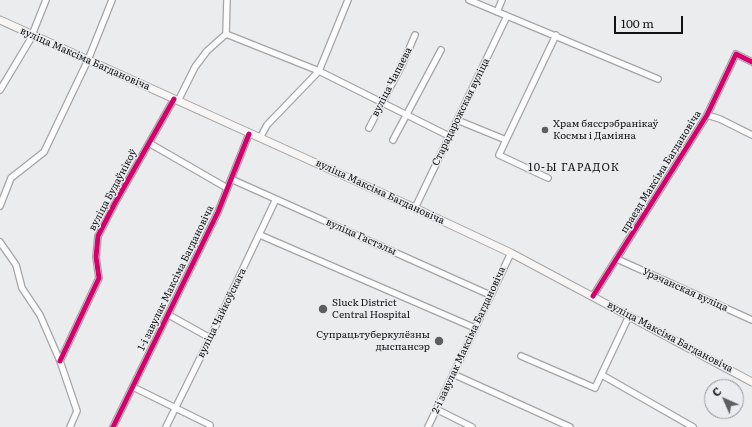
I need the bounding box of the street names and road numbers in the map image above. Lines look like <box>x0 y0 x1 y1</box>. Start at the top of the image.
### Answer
street label: вуліца Максіма Багдановіча <box>18 25 152 93</box>
street label: вуліца Чапаева <box>369 45 415 119</box>
street label: Старадарожская вуліца <box>430 56 492 168</box>
street label: праезд Максіма Багдановіча <box>618 108 704 236</box>
street label: вуліца Будаўнікоў <box>86 147 140 233</box>
street label: вуліца Максіма Багдановіча <box>314 157 446 227</box>
street label: 1-і завулак Максіма Багдановіча <box>136 204 216 352</box>
street label: вуліца Гастэлы <box>324 216 398 258</box>
street label: 2-і завулак Максіма Багдановіча <box>430 265 508 415</box>
street label: вуліца Чайкоўскага <box>195 266 249 360</box>
street label: Урэчанская вуліца <box>640 266 730 314</box>
street label: вуліца Максіма Багдановіча <box>605 299 735 375</box>

